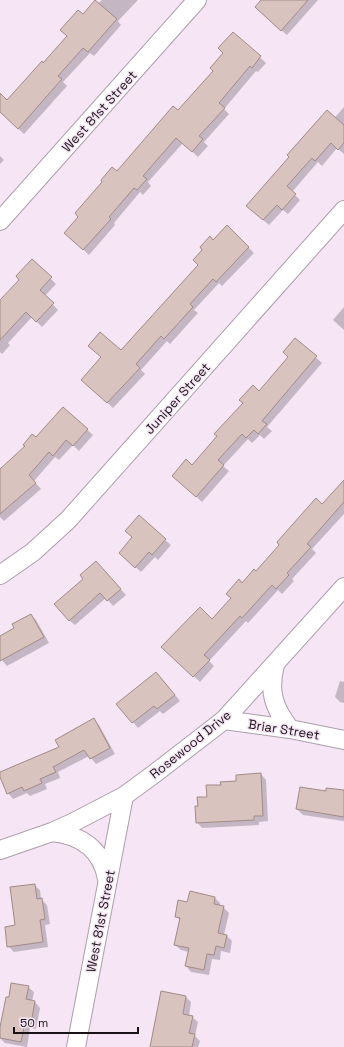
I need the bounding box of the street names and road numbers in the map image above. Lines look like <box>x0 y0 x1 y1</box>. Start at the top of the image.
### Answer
street label: West 81st Street <box>58 67 141 156</box>
street label: Juniper Street <box>141 359 214 438</box>
street label: Rosewood Drive <box>146 706 234 782</box>
street label: Briar Street <box>247 715 321 744</box>
street label: West 81st Street <box>82 868 119 974</box>

